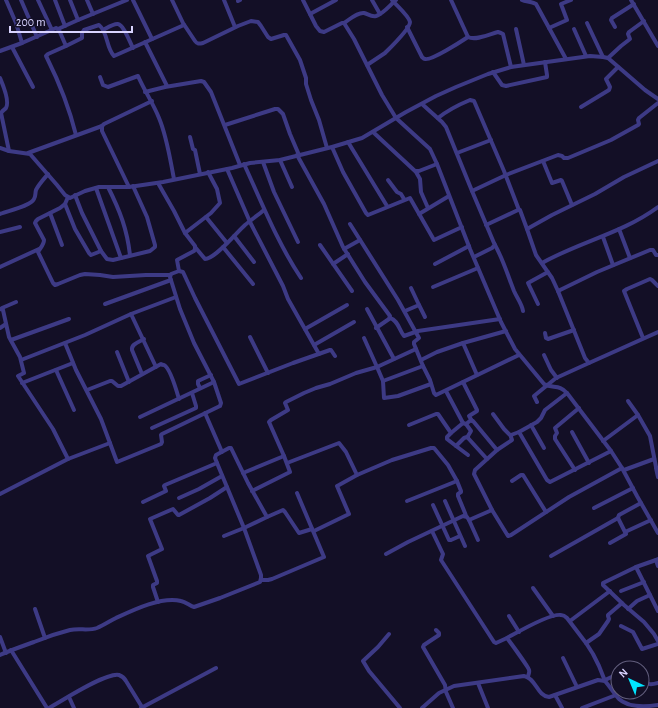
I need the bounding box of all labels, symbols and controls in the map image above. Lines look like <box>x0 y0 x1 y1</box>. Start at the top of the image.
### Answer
scale bar <box>10 8 132 34</box>
text: 200 m <box>16 16 46 28</box>
north arrow <box>610 660 650 700</box>
text: N <box>617 667 630 680</box>

